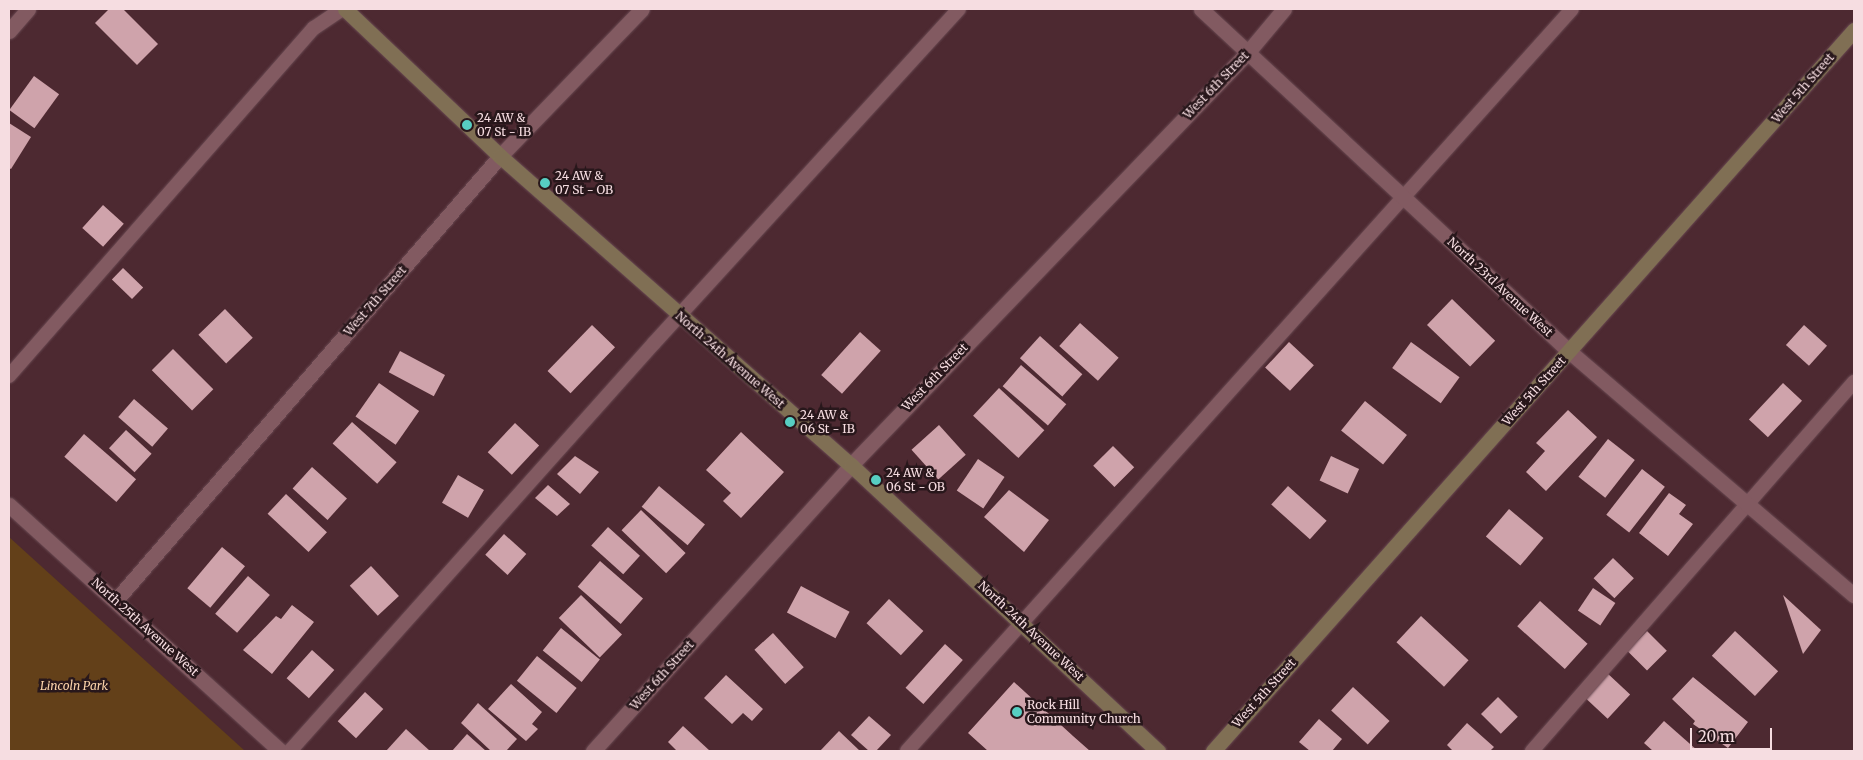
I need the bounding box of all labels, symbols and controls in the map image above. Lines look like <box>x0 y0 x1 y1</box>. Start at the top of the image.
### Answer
street label: West 6th Street <box>1180 48 1252 122</box>
street label: West 5th Street <box>1769 50 1837 126</box>
place label: 24 AW & 07 St - IB <box>477 111 531 139</box>
marker: 24 AW & 07 St - IB <box>461 119 473 131</box>
place label: 24 AW & 07 St - OB <box>555 169 613 197</box>
marker: 24 AW & 07 St - OB <box>539 177 551 189</box>
street label: North 23rd Avenue West <box>1444 234 1556 340</box>
street label: West 7th Street <box>341 263 409 339</box>
street label: North 24th Avenue West <box>673 309 787 411</box>
street label: West 6th Street <box>899 340 971 414</box>
street label: West 5th Street <box>1499 354 1569 428</box>
place label: 24 AW & 06 St - IB <box>800 408 855 436</box>
marker: 24 AW & 06 St - IB <box>784 416 796 428</box>
place label: 24 AW & 06 St - OB <box>886 466 945 494</box>
marker: 24 AW & 06 St - OB <box>870 474 882 486</box>
street label: North 25th Avenue West <box>89 575 201 679</box>
street label: North 24th Avenue West <box>975 578 1087 684</box>
street label: West 6th Street <box>627 637 697 713</box>
street label: West 5th Street <box>1229 656 1299 730</box>
park label: Lincoln Park <box>40 679 108 693</box>
place label: Rock Hill Community Church <box>1027 698 1141 726</box>
marker: Rock Hill Community Church <box>1011 706 1023 718</box>
scale bar <box>1693 718 1776 750</box>
text: 20 m <box>1698 727 1735 746</box>

